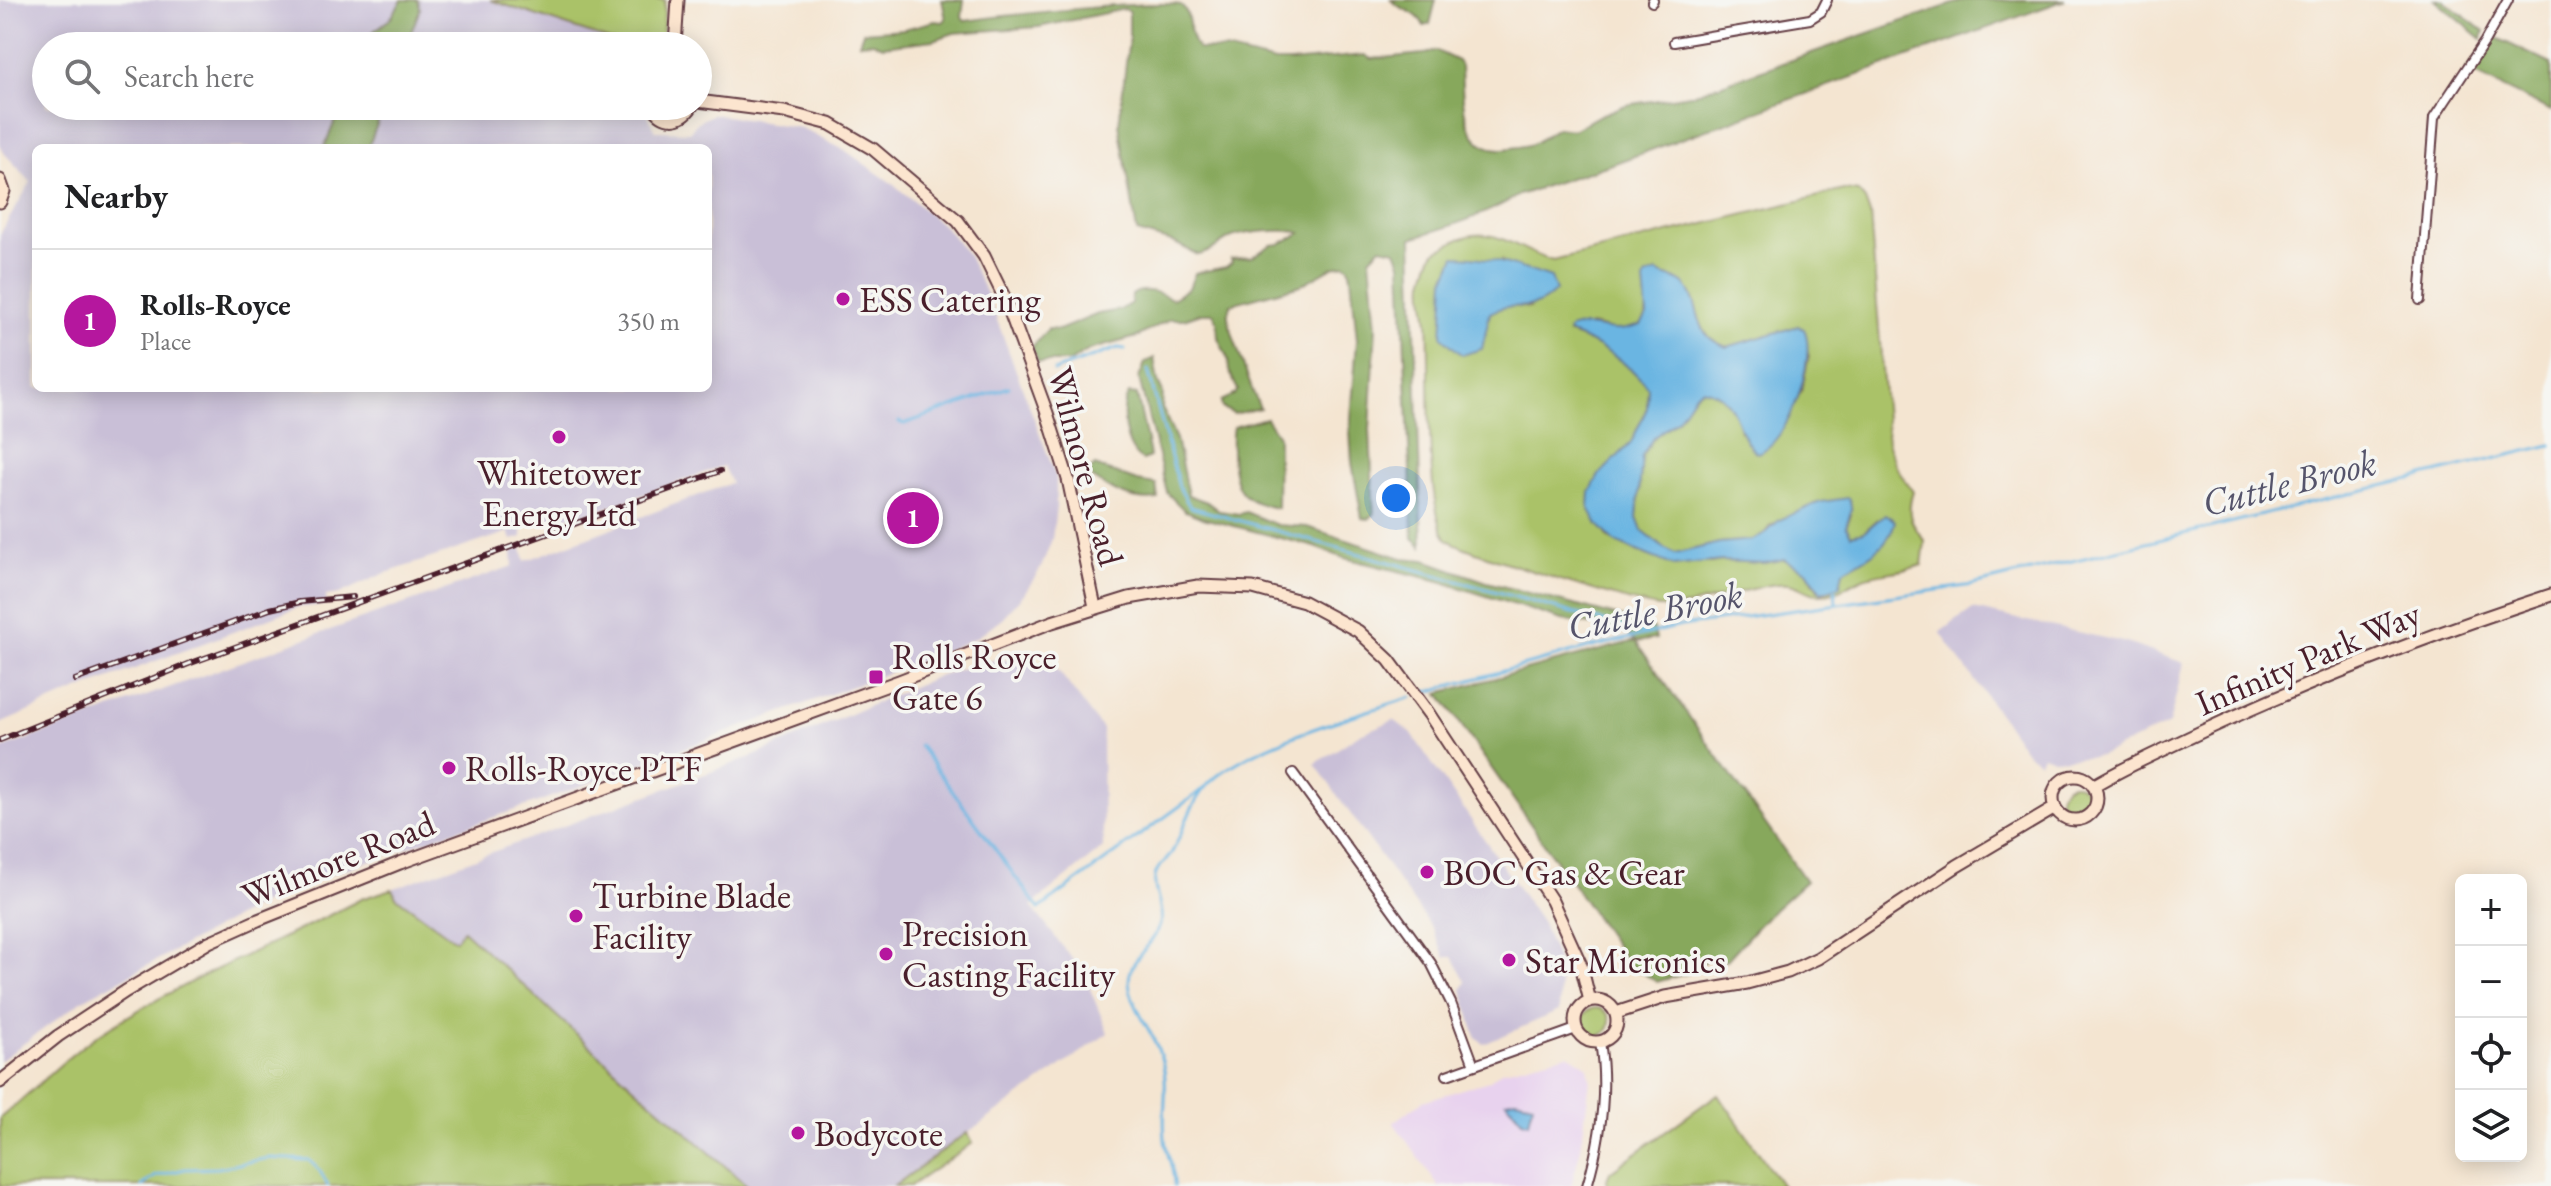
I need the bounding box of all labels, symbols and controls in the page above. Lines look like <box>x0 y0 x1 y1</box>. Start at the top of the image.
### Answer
search box <box>32 32 712 120</box>
icon: search <box>60 54 104 98</box>
text: Search here <box>124 57 254 96</box>
text: Nearby <box>64 174 168 218</box>
place label: ESS Catering <box>859 276 1041 323</box>
text: Rolls-Royce <box>140 285 291 324</box>
marker: ESS Catering <box>834 290 852 308</box>
text: 1 <box>83 304 97 338</box>
text: 350 m <box>617 304 680 338</box>
text: Place <box>140 324 191 358</box>
street label: Wilmore Road <box>1037 361 1135 571</box>
marker: Whitetower Energy Ltd <box>550 428 568 446</box>
water label: Cuttle Brook <box>2197 437 2381 527</box>
place label: Whitetower Energy Ltd <box>477 449 641 537</box>
your location <box>1376 478 1416 518</box>
pin: 1 <box>887 488 939 548</box>
water label: Cuttle Brook <box>1563 569 1747 651</box>
street label: Infinity Park Way <box>2188 589 2428 726</box>
place label: Rolls Royce Gate 6 <box>892 633 1056 721</box>
marker: Rolls Royce Gate 6 <box>867 668 885 686</box>
place label: Rolls-Royce PTF <box>465 745 702 792</box>
marker: Rolls-Royce PTF <box>440 759 458 777</box>
street label: Wilmore Road <box>235 799 442 919</box>
place label: BOC Gas & Gear <box>1443 849 1685 896</box>
marker: BOC Gas & Gear <box>1418 863 1436 881</box>
place label: Turbine Blade Facility <box>592 872 791 960</box>
map controls <box>2455 874 2527 1162</box>
button: + <box>2455 874 2527 946</box>
marker: Turbine Blade Facility <box>567 907 585 925</box>
place label: Precision Casting Facility <box>902 910 1115 998</box>
place label: Star Micronics <box>1525 937 1726 984</box>
marker: Precision Casting Facility <box>877 945 895 963</box>
button: − <box>2455 946 2527 1018</box>
marker: Star Micronics <box>1500 951 1518 969</box>
button: locate <box>2455 1018 2527 1090</box>
button: layers <box>2455 1090 2527 1162</box>
place label: Bodycote <box>814 1110 943 1157</box>
marker: Bodycote <box>789 1124 807 1142</box>

